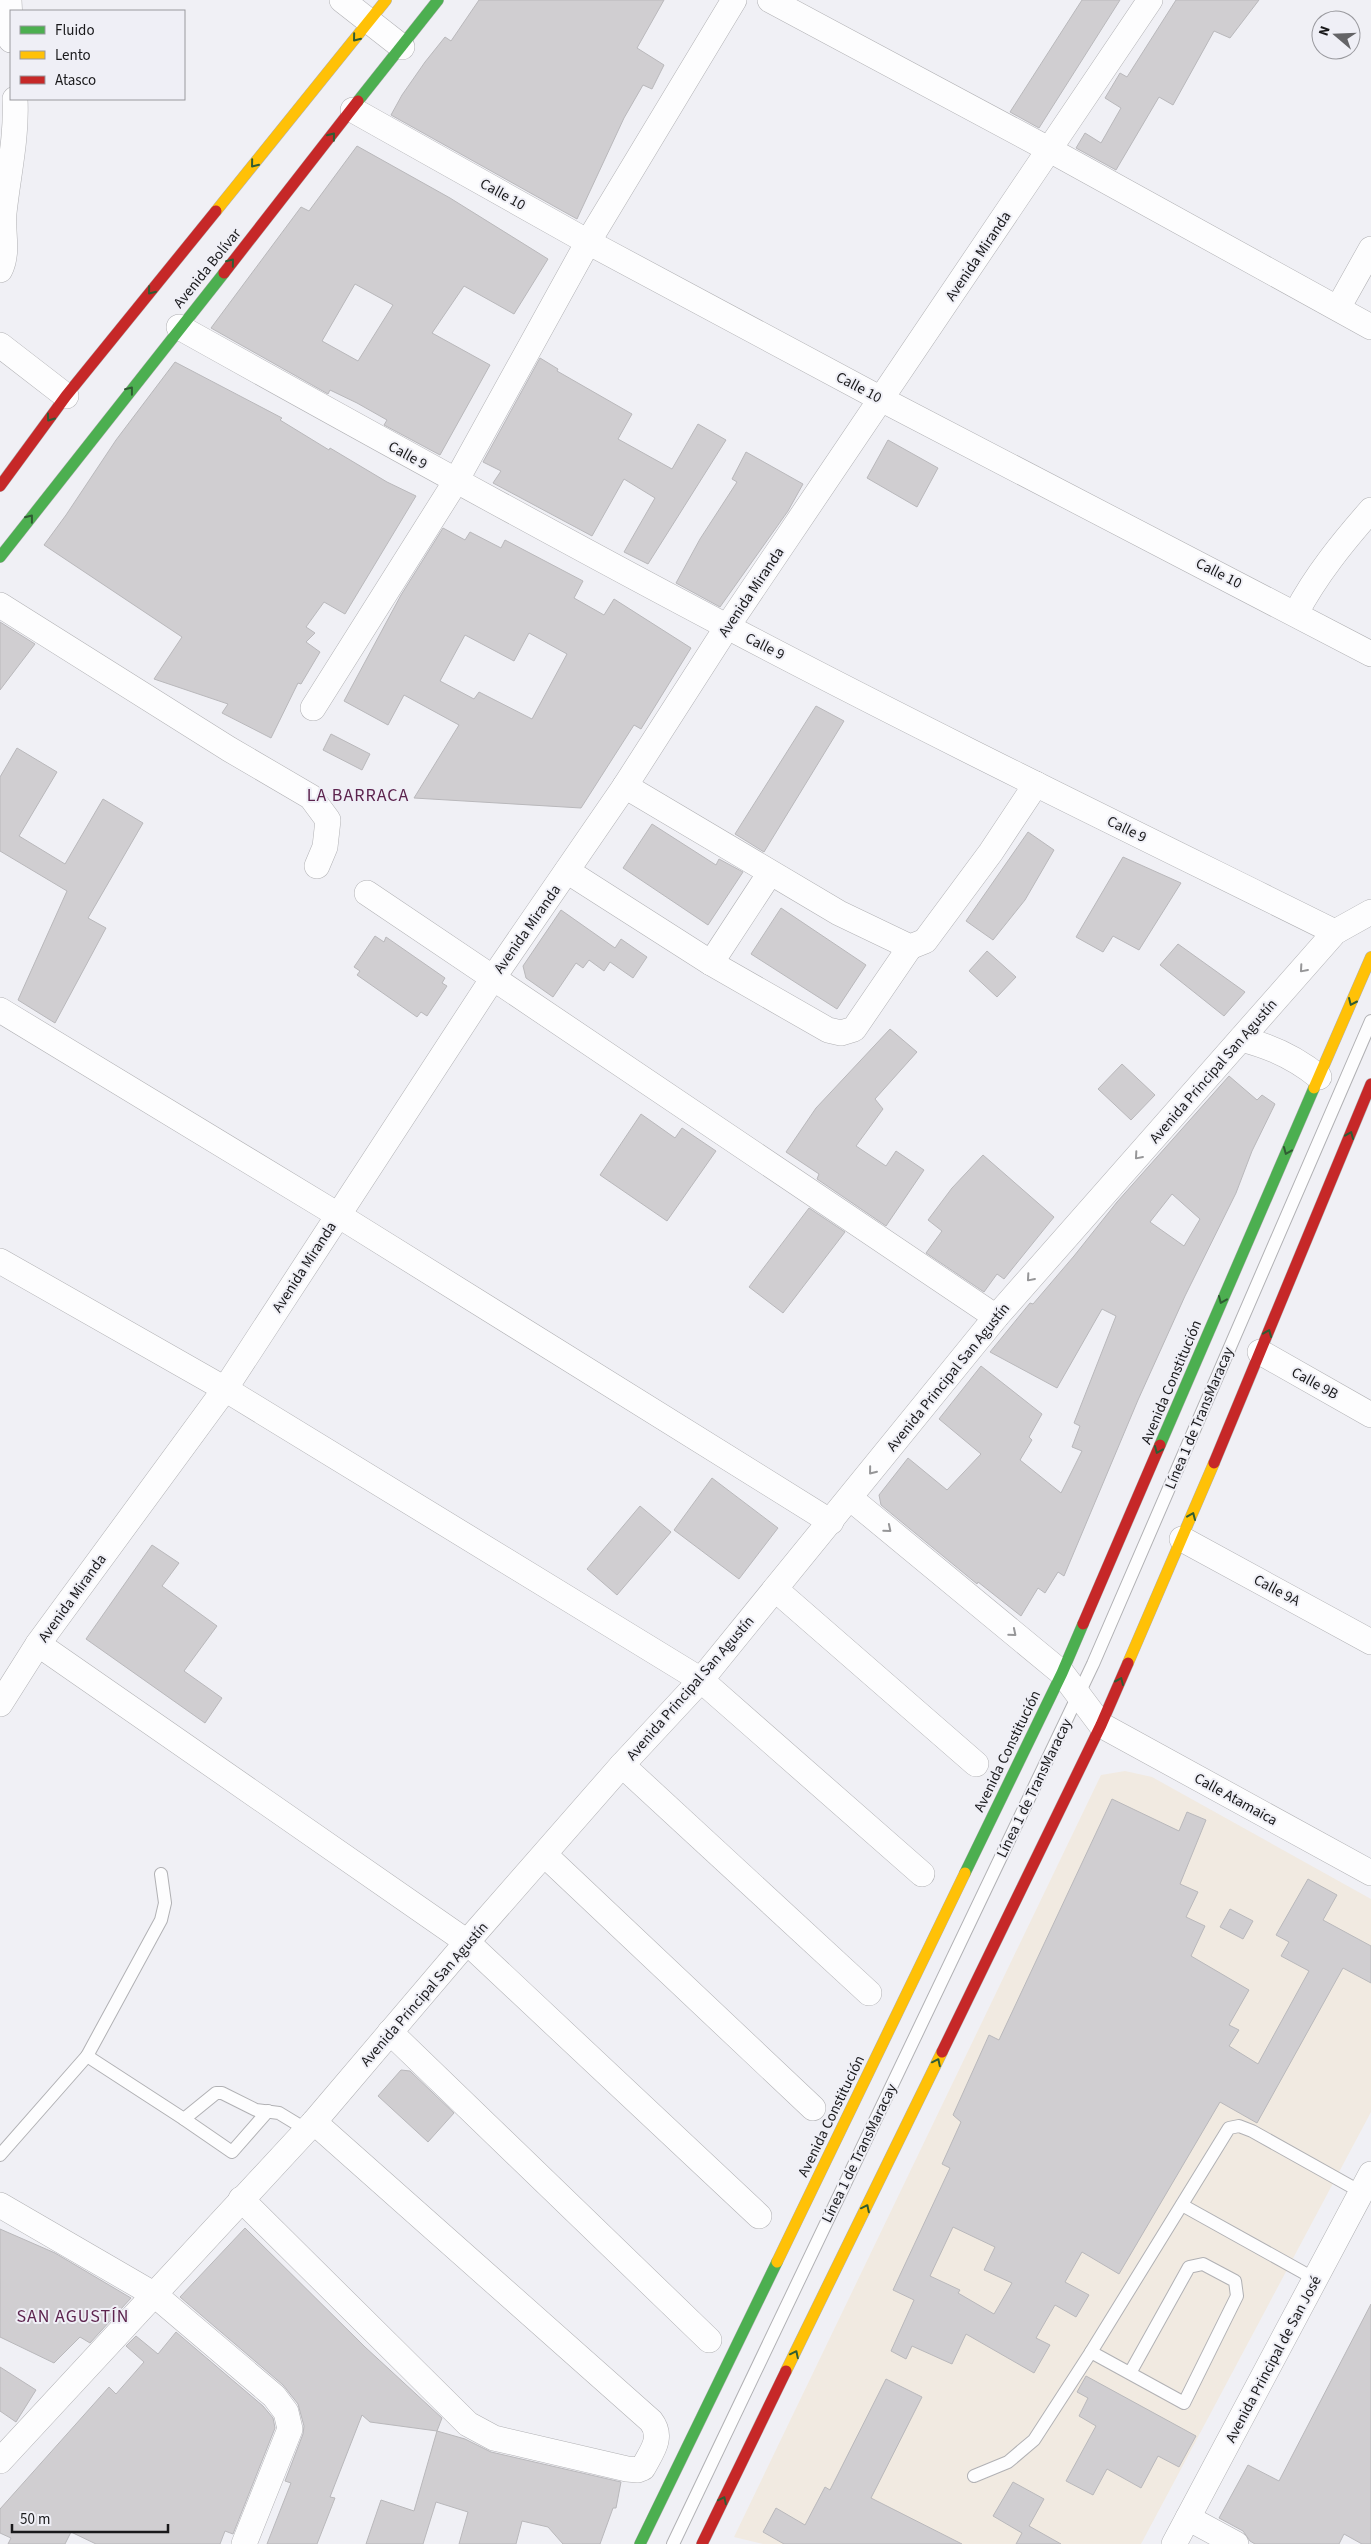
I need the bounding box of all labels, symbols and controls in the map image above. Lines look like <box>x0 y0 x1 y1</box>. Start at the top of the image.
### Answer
legend <box>10 10 185 100</box>
north arrow <box>1311 10 1361 60</box>
text: Fluido <box>55 20 95 41</box>
text: N <box>1314 23 1336 39</box>
one-way arrow <box>353 32 361 41</box>
text: Lento <box>55 45 91 66</box>
text: Atasco <box>55 70 96 91</box>
one-way arrow <box>327 132 336 141</box>
one-way arrow <box>250 159 259 168</box>
street label: Calle 10 <box>476 173 529 216</box>
street label: Avenida Miranda <box>941 207 1016 305</box>
street label: Avenida Bolívar <box>169 223 247 313</box>
one-way arrow <box>225 259 234 268</box>
one-way arrow <box>148 285 157 294</box>
street label: Calle 10 <box>832 367 885 408</box>
one-way arrow <box>124 387 132 396</box>
one-way arrow <box>47 412 56 422</box>
street label: Calle 9 <box>384 436 431 475</box>
one-way arrow <box>24 514 33 524</box>
street label: Avenida Miranda <box>714 543 789 641</box>
street label: Calle 10 <box>1192 553 1245 594</box>
street label: Calle 9 <box>741 628 788 665</box>
district label: LA BARRACA <box>307 783 409 808</box>
street label: Calle 9 <box>1103 811 1150 848</box>
street label: Avenida Miranda <box>489 881 566 978</box>
one-way arrow <box>1300 963 1309 972</box>
street label: Avenida Principal San Agustín <box>1145 994 1282 1148</box>
one-way arrow <box>1347 997 1358 1006</box>
one-way arrow <box>1344 1131 1354 1140</box>
one-way arrow <box>1282 1146 1293 1155</box>
one-way arrow <box>1134 1151 1143 1160</box>
street label: Avenida Miranda <box>267 1218 342 1317</box>
one-way arrow <box>1027 1272 1036 1281</box>
one-way arrow <box>1218 1295 1229 1304</box>
street label: Avenida Principal San Agustín <box>882 1299 1015 1456</box>
street label: Avenida Constitución <box>1136 1317 1207 1447</box>
one-way arrow <box>1261 1329 1272 1338</box>
street label: Línea 1 de TransMaracay <box>1160 1344 1239 1493</box>
street label: Calle 9B <box>1288 1362 1342 1405</box>
one-way arrow <box>1154 1445 1164 1453</box>
one-way arrow <box>869 1465 877 1474</box>
one-way arrow <box>1186 1512 1196 1521</box>
one-way arrow <box>882 1523 891 1531</box>
street label: Avenida Miranda <box>33 1550 112 1647</box>
street label: Calle 9A <box>1250 1569 1304 1612</box>
street label: Avenida Principal San Agustín <box>622 1611 759 1765</box>
one-way arrow <box>1007 1627 1016 1635</box>
one-way arrow <box>1114 1677 1125 1686</box>
street label: Avenida Constitución <box>969 1687 1046 1816</box>
street label: Línea 1 de TransMaracay <box>992 1715 1077 1861</box>
street label: Calle Atamaica <box>1190 1768 1281 1831</box>
street label: Avenida Principal San Agustín <box>356 1917 493 2071</box>
street label: Avenida Constitución <box>793 2052 870 2181</box>
one-way arrow <box>931 2058 941 2067</box>
street label: Línea 1 de TransMaracay <box>817 2080 902 2226</box>
one-way arrow <box>860 2204 870 2213</box>
street label: Avenida Principal de San José <box>1220 2272 1326 2446</box>
district label: SAN AGUSTÍN <box>16 2304 130 2329</box>
one-way arrow <box>788 2350 799 2359</box>
one-way arrow <box>717 2496 728 2505</box>
scale bar <box>12 2502 169 2534</box>
text: 50 m <box>20 2509 50 2530</box>

